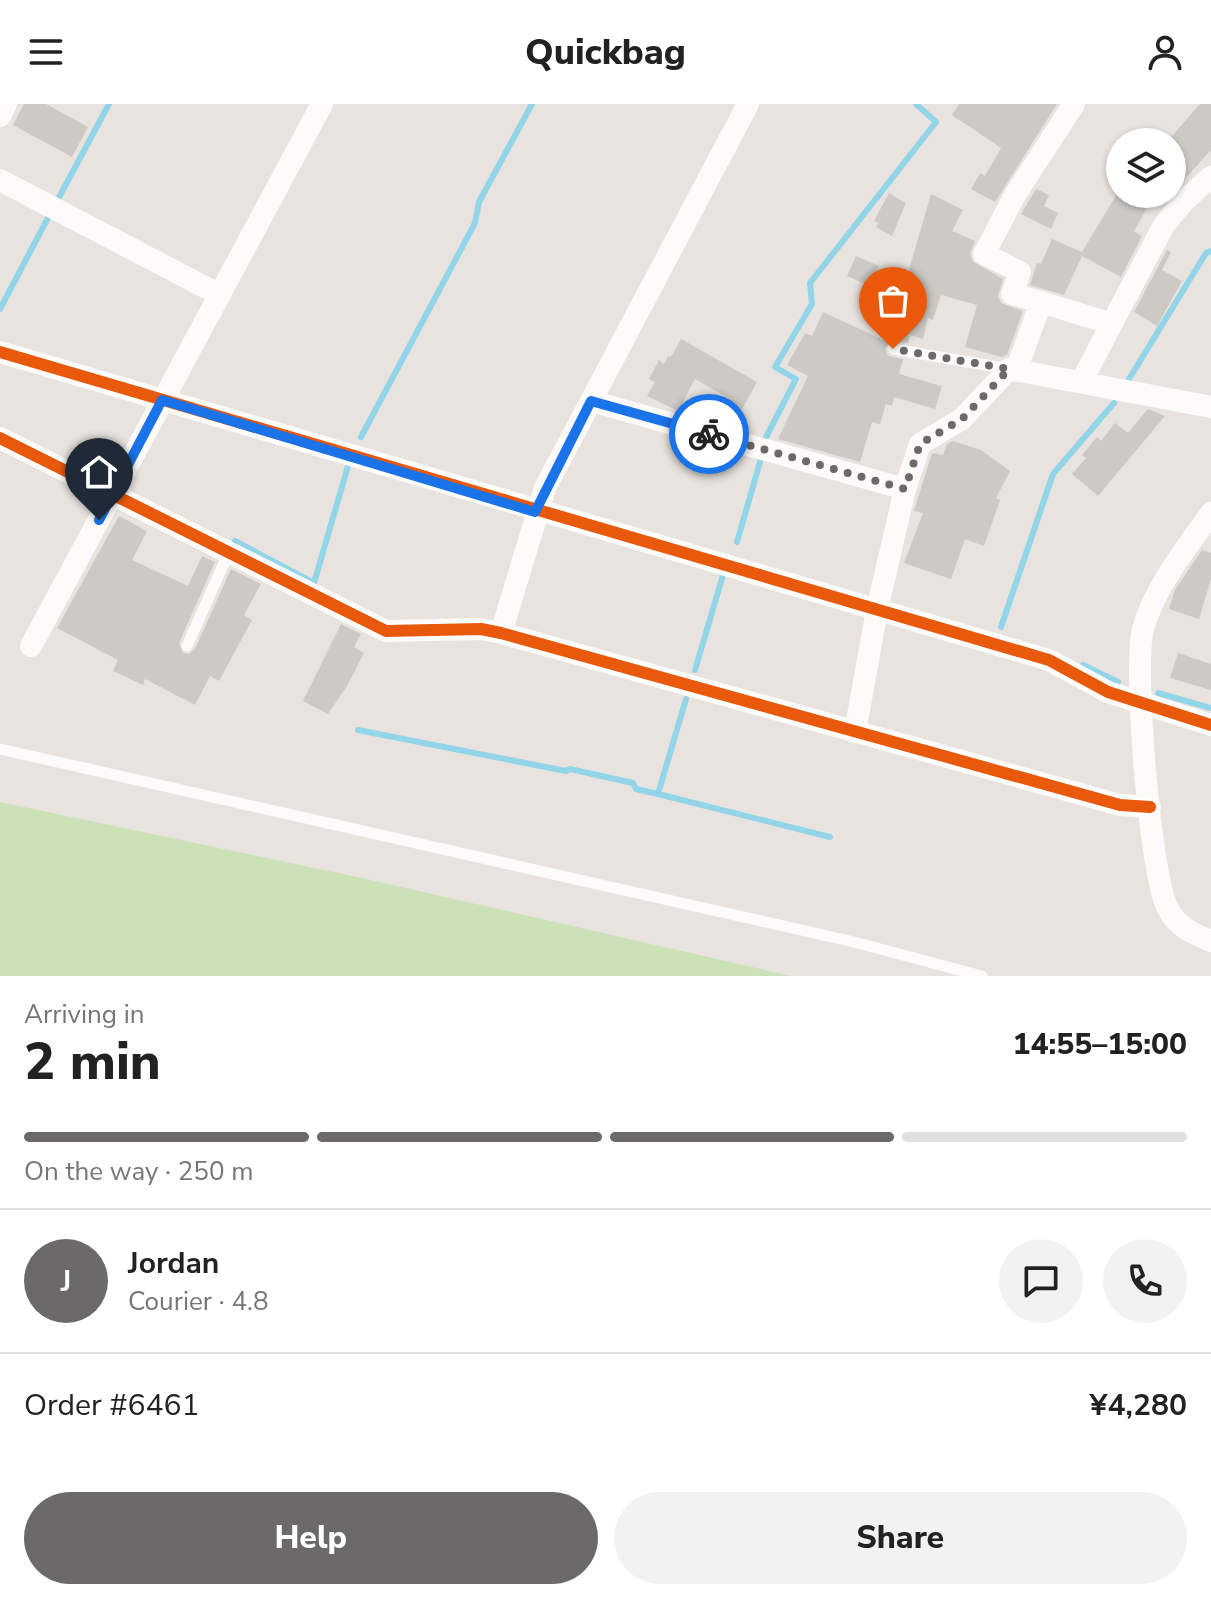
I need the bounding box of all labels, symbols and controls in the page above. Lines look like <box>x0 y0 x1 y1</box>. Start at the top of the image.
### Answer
text: Quickbag <box>525 28 686 77</box>
icon: menu <box>24 30 68 74</box>
icon: person <box>1143 30 1187 74</box>
map controls <box>1106 128 1186 208</box>
button: layers <box>1106 128 1186 208</box>
pin <box>859 267 927 349</box>
icon: bag <box>871 279 915 323</box>
courier <box>669 394 749 474</box>
icon: bike <box>687 412 731 456</box>
pin <box>65 438 133 520</box>
icon: home <box>77 450 121 494</box>
text: Arriving in <box>24 997 145 1032</box>
text: 14:55–15:00 <box>1012 1024 1187 1065</box>
text: 2 min <box>24 1026 161 1097</box>
text: On the way · 250 m <box>24 1154 253 1189</box>
button: chat <box>999 1239 1083 1323</box>
button: phone <box>1103 1239 1187 1323</box>
text: Jordan <box>128 1243 219 1284</box>
text: J <box>61 1261 71 1302</box>
text: Courier · 4.8 <box>128 1284 269 1319</box>
text: Order #6461 <box>24 1385 199 1426</box>
text: ¥4,280 <box>1090 1385 1187 1426</box>
button: Help <box>24 1492 598 1584</box>
button: Share <box>614 1492 1187 1584</box>

